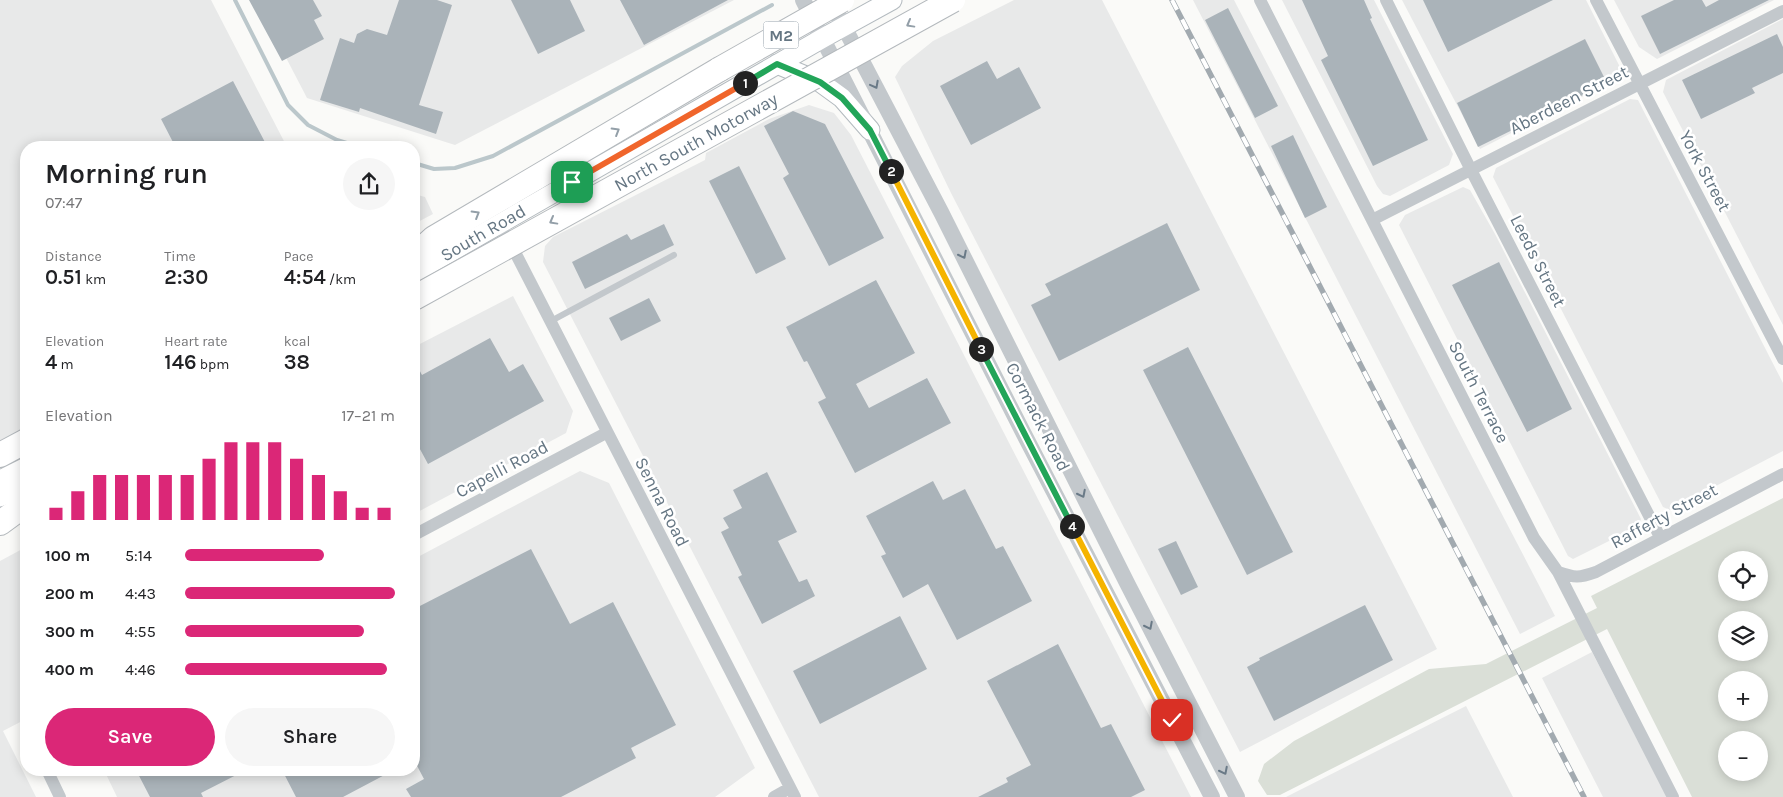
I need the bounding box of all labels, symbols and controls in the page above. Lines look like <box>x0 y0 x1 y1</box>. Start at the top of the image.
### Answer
one-way arrow <box>906 17 915 27</box>
road number: M2 <box>764 22 798 48</box>
street label: Aberdeen Street <box>1506 60 1632 139</box>
pin: 1 <box>732 70 758 96</box>
text: 1 <box>743 75 748 92</box>
one-way arrow <box>868 79 878 88</box>
street label: North South Motorway <box>610 88 782 196</box>
one-way arrow <box>610 127 619 137</box>
street label: York Street <box>1674 127 1736 216</box>
text: Morning run <box>45 157 208 190</box>
button: share <box>343 158 395 210</box>
pin: 2 <box>878 158 904 184</box>
pin <box>551 161 593 203</box>
text: 2 <box>887 163 896 180</box>
icon: arrive <box>558 168 586 196</box>
text: 07:47 <box>45 193 82 212</box>
street label: South Road <box>436 200 530 266</box>
one-way arrow <box>470 210 479 220</box>
street label: Leeds Street <box>1505 211 1571 311</box>
one-way arrow <box>550 214 559 224</box>
text: Distance <box>45 248 102 265</box>
text: Time <box>164 248 196 265</box>
text: Pace <box>284 248 314 265</box>
one-way arrow <box>957 250 967 259</box>
text: 0.51 <box>45 265 82 289</box>
text: 2:30 <box>164 265 208 289</box>
text: 4:54 <box>284 265 326 289</box>
text: km <box>82 271 106 288</box>
text: /km <box>326 271 356 288</box>
text: Elevation <box>45 333 104 350</box>
text: Heart rate <box>164 333 227 350</box>
text: kcal <box>284 333 310 350</box>
pin: 3 <box>968 336 994 362</box>
street label: South Terrace <box>1444 337 1514 447</box>
text: 3 <box>977 341 986 358</box>
text: 4 <box>45 350 57 374</box>
text: 146 <box>164 350 197 374</box>
text: 38 <box>284 350 310 374</box>
text: m <box>57 356 74 373</box>
text: bpm <box>197 356 229 373</box>
street label: Cormack Road <box>1001 359 1075 475</box>
text: Elevation <box>45 406 113 425</box>
text: 17–21 m <box>341 406 395 425</box>
street label: Capelli Road <box>452 435 552 503</box>
street label: Senna Road <box>630 454 694 550</box>
street label: Rafferty Street <box>1607 479 1721 553</box>
one-way arrow <box>1076 489 1086 498</box>
pin: 4 <box>1060 514 1084 538</box>
text: 4 <box>1068 518 1077 535</box>
text: 100 m <box>45 546 90 565</box>
text: 5:14 <box>125 546 152 565</box>
map controls <box>1718 551 1768 781</box>
button: locate <box>1718 551 1768 601</box>
text: 200 m <box>45 584 94 603</box>
text: 4:43 <box>125 584 156 603</box>
button: layers <box>1718 611 1768 661</box>
one-way arrow <box>1143 621 1153 630</box>
text: 300 m <box>45 622 94 641</box>
text: 4:55 <box>125 622 156 641</box>
text: 400 m <box>45 660 94 679</box>
text: 4:46 <box>125 660 156 679</box>
button: + <box>1718 671 1768 721</box>
pin <box>1151 699 1193 741</box>
icon: check <box>1158 706 1186 734</box>
button: Save <box>45 708 215 766</box>
button: Share <box>225 708 395 766</box>
button: − <box>1718 731 1768 781</box>
one-way arrow <box>1218 766 1228 775</box>

